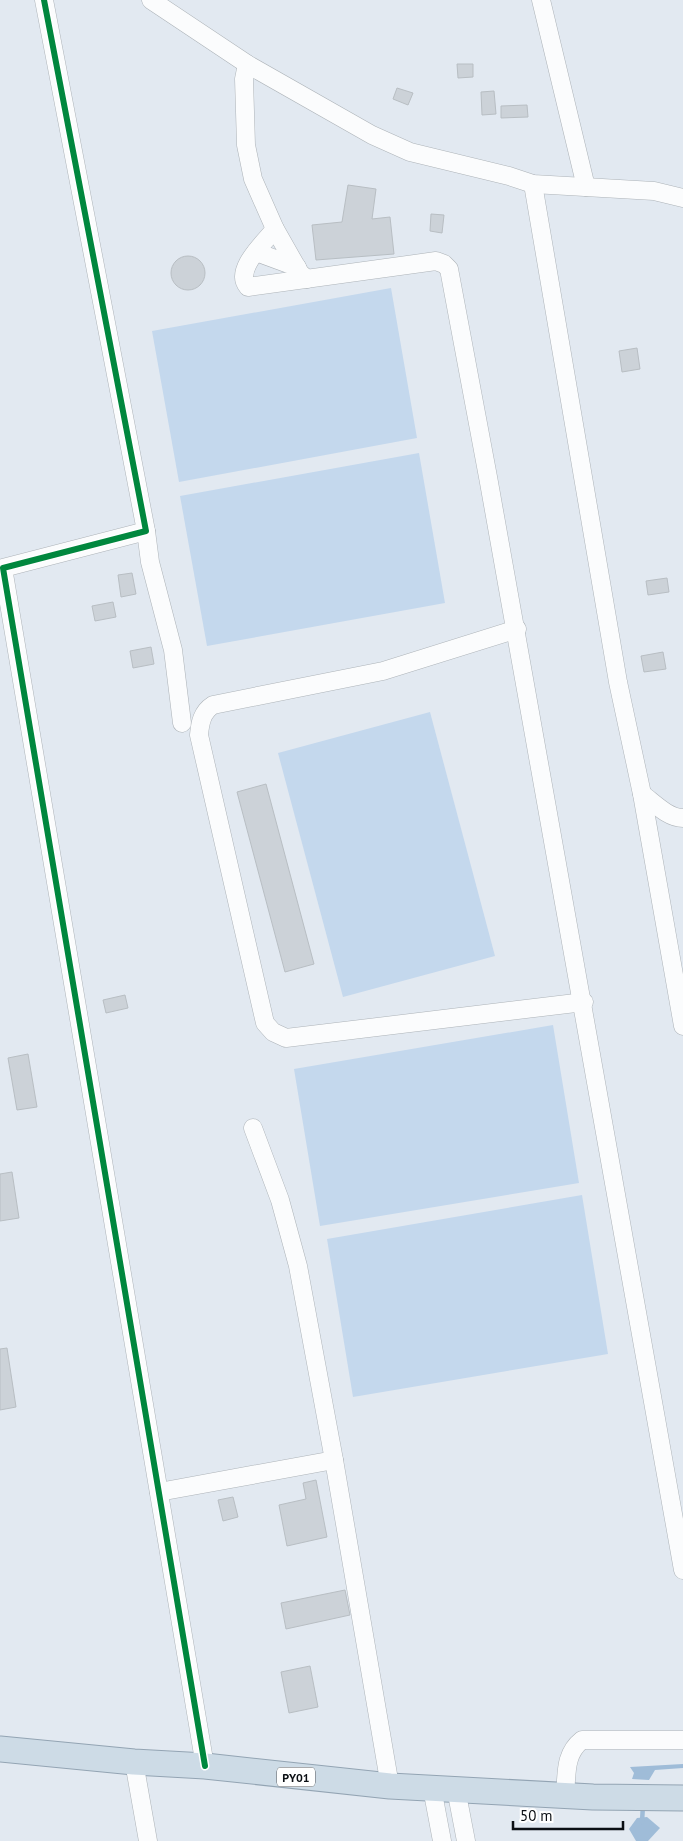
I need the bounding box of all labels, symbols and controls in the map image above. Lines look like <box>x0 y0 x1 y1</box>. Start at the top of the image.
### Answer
road number: PY01 <box>277 1768 315 1786</box>
scale bar <box>513 1798 623 1830</box>
text: 50 m <box>520 1806 553 1825</box>

